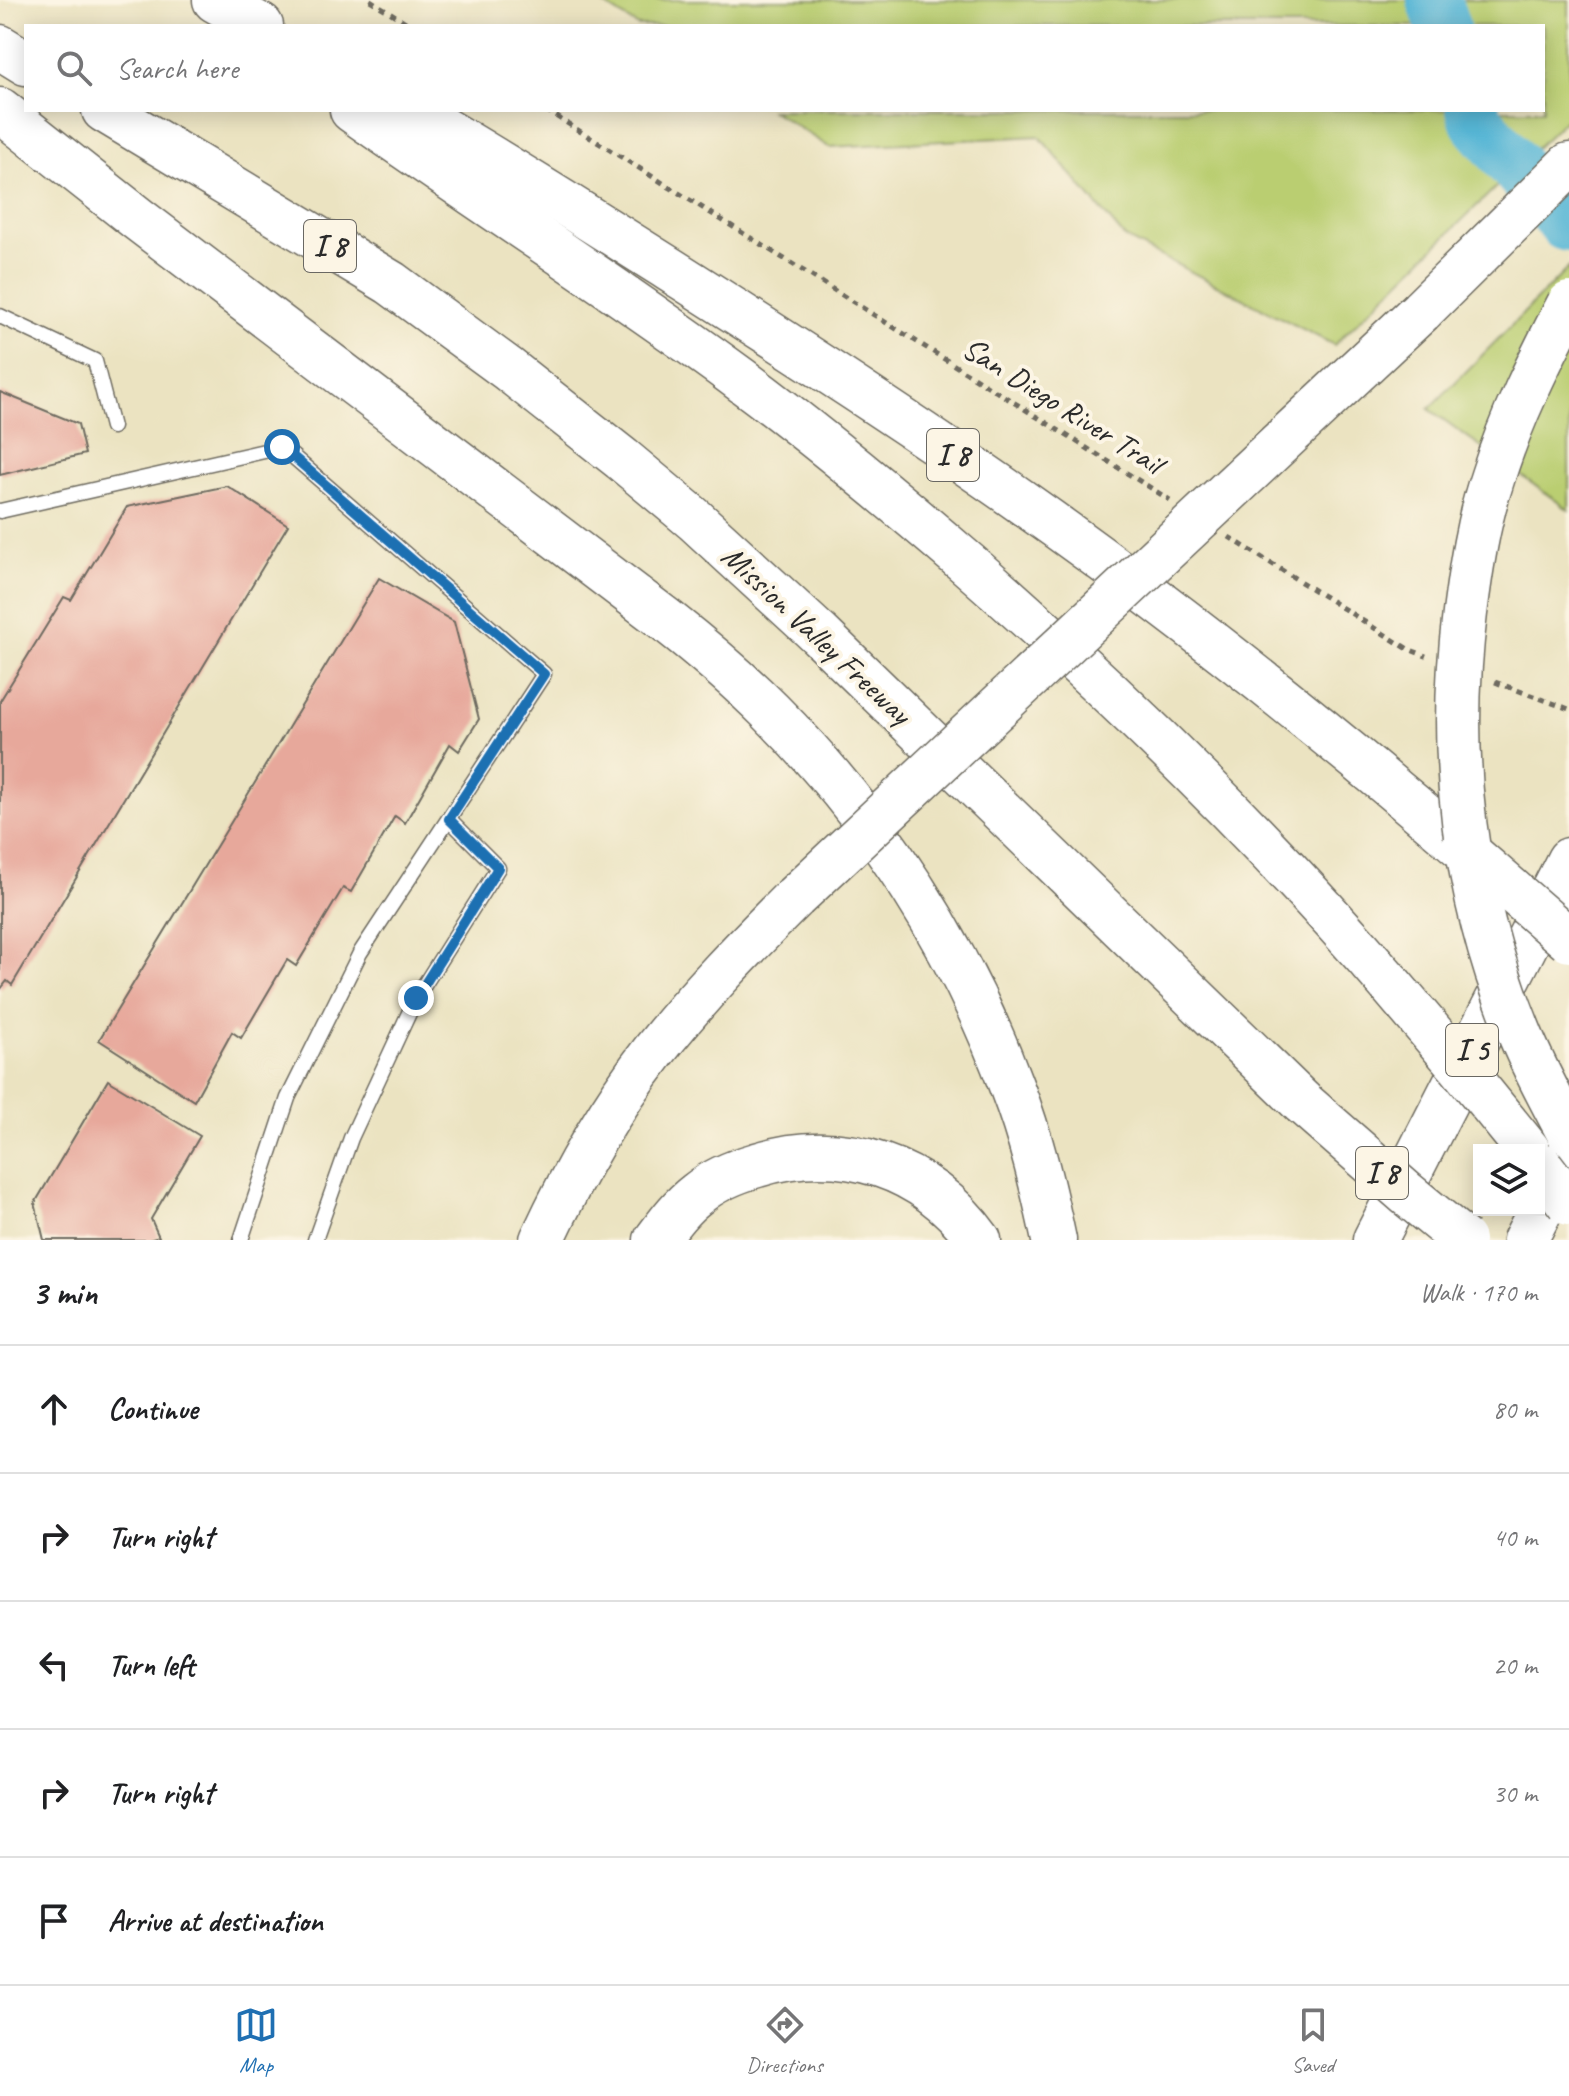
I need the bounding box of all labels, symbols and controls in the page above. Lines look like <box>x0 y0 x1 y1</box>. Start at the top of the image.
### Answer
search box <box>24 24 1545 112</box>
icon: search <box>52 46 96 90</box>
text: Search here <box>116 49 238 87</box>
road number: I 8 <box>304 220 356 272</box>
street label: San Diego River Trail <box>955 327 1175 486</box>
route start <box>264 429 300 465</box>
road number: I 8 <box>927 429 979 481</box>
street label: Mission Valley Freeway <box>713 536 923 735</box>
route end <box>398 980 434 1016</box>
road number: I 5 <box>1446 1024 1498 1076</box>
map controls <box>1473 1144 1545 1216</box>
button: layers <box>1473 1144 1545 1216</box>
road number: I 8 <box>1356 1147 1408 1199</box>
text: 3 min <box>32 1271 97 1314</box>
text: Walk · 170 m <box>1420 1276 1537 1309</box>
icon: ahead <box>32 1387 76 1431</box>
text: Continue <box>108 1390 198 1428</box>
text: 80 m <box>1493 1393 1537 1426</box>
icon: right <box>32 1515 76 1559</box>
text: Turn right <box>108 1518 213 1556</box>
text: 40 m <box>1493 1521 1537 1554</box>
icon: left <box>32 1643 76 1687</box>
text: Turn left <box>108 1646 195 1684</box>
text: 20 m <box>1493 1649 1537 1682</box>
icon: right <box>32 1771 76 1815</box>
text: Turn right <box>108 1774 213 1812</box>
text: 30 m <box>1493 1777 1537 1810</box>
icon: arrive <box>32 1899 76 1943</box>
text: Arrive at destination <box>108 1902 323 1940</box>
tab: Map <box>234 2003 278 2079</box>
tab: Directions <box>746 2003 823 2079</box>
tab: Saved <box>1291 2003 1335 2079</box>

